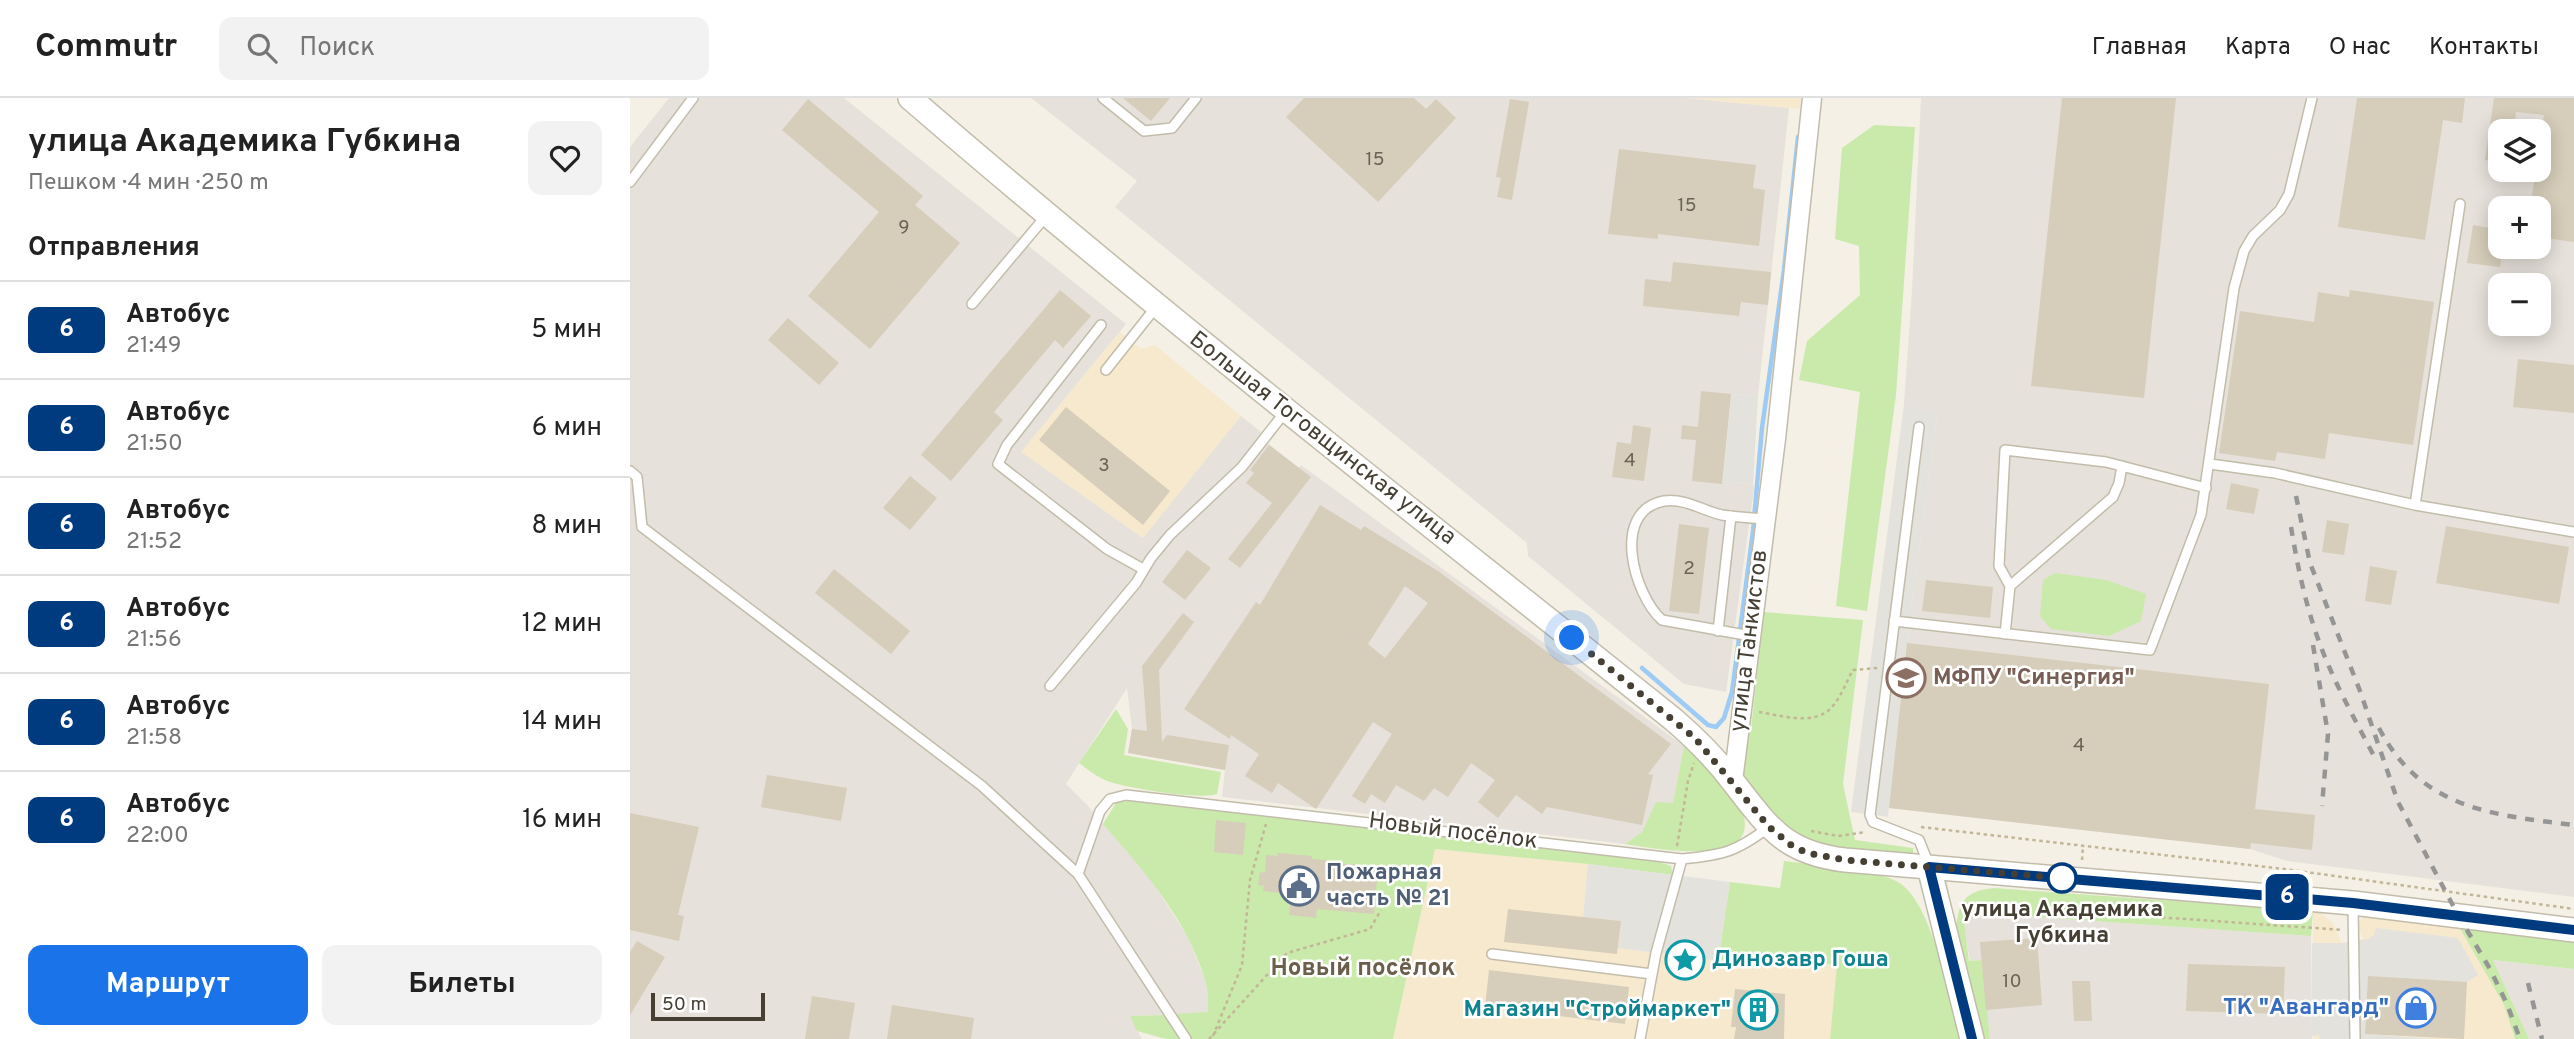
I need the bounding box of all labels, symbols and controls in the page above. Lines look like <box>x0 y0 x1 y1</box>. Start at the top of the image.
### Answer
search box <box>219 17 709 80</box>
text: Commutr <box>35 27 177 69</box>
icon: search <box>243 29 281 67</box>
text: Поиск <box>299 32 375 65</box>
text: Главная <box>2092 33 2187 63</box>
text: Карта <box>2225 33 2291 63</box>
text: О нас <box>2329 33 2391 63</box>
text: Контакты <box>2429 33 2539 63</box>
map controls <box>2488 119 2551 336</box>
button: layers <box>2488 119 2551 182</box>
button: heart <box>528 121 602 195</box>
text: улица Академика Губкина <box>28 122 461 164</box>
house number: 15 <box>1366 148 1384 172</box>
text: Пешком · 4 мин · 250 m <box>28 169 269 198</box>
house number: 15 <box>1678 194 1696 218</box>
button: + <box>2488 196 2551 259</box>
house number: 9 <box>898 216 910 240</box>
text: Отправления <box>28 232 200 265</box>
button: − <box>2488 273 2551 336</box>
text: Автобус <box>126 299 231 332</box>
text: 5 мин <box>531 314 602 347</box>
text: 6 <box>59 315 74 345</box>
street label: Большая Тоговщинская улица <box>1183 326 1461 552</box>
text: 21:49 <box>126 332 182 361</box>
text: Автобус <box>126 397 231 430</box>
text: 6 мин <box>532 412 602 445</box>
text: 6 <box>59 413 74 443</box>
text: 21:50 <box>126 430 183 459</box>
house number: 4 <box>1624 449 1636 473</box>
house number: 3 <box>1098 454 1110 478</box>
text: Автобус <box>126 495 231 528</box>
text: 8 мин <box>531 510 602 543</box>
text: 6 <box>59 511 74 541</box>
text: 21:52 <box>126 528 182 557</box>
street label: улица Танкистов <box>1724 548 1776 734</box>
house number: 2 <box>1683 557 1695 581</box>
text: Автобус <box>126 593 231 626</box>
text: 12 мин <box>522 608 602 641</box>
text: 6 <box>59 609 74 639</box>
your location <box>1554 620 1589 655</box>
text: 21:56 <box>126 626 182 655</box>
school or university icon: МФПУ "Синергия" <box>1885 657 1927 699</box>
place label: МФПУ "Синергия" <box>1933 664 2135 693</box>
text: Автобус <box>126 691 231 724</box>
text: 14 мин <box>522 706 602 739</box>
text: 6 <box>59 707 74 737</box>
text: 21:58 <box>126 724 182 753</box>
house number: 4 <box>2073 734 2085 758</box>
text: Автобус <box>126 789 231 822</box>
text: 16 мин <box>522 804 602 837</box>
text: 6 <box>59 805 74 835</box>
street label: Новый посёлок <box>1367 807 1539 857</box>
text: 22:00 <box>126 822 189 851</box>
place label: Пожарная часть № 21 <box>1326 859 1451 914</box>
marker: улица Академика Губкина <box>2047 863 2077 893</box>
public building icon: Пожарная часть № 21 <box>1278 865 1320 907</box>
line badge: 6 <box>2264 874 2310 920</box>
text: 6 <box>2280 882 2294 912</box>
place label: улица Академика Губкина <box>1961 896 2163 951</box>
place icon: Динозавр Гоша <box>1664 939 1706 981</box>
button: Маршрут <box>28 945 308 1025</box>
button: Билеты <box>322 945 602 1025</box>
place label: Динозавр Гоша <box>1712 946 1889 975</box>
district label: Новый посёлок <box>1271 954 1455 984</box>
house number: 10 <box>2002 970 2022 994</box>
shop icon: ТК "Авангард" <box>2395 987 2437 1029</box>
building icon: Магазин "Строймаркет" <box>1737 989 1779 1031</box>
scale bar <box>651 990 765 1022</box>
text: 50 m <box>662 993 707 1017</box>
place label: ТК "Авангард" <box>2223 994 2389 1023</box>
place label: Магазин "Строймаркет" <box>1463 996 1731 1025</box>

